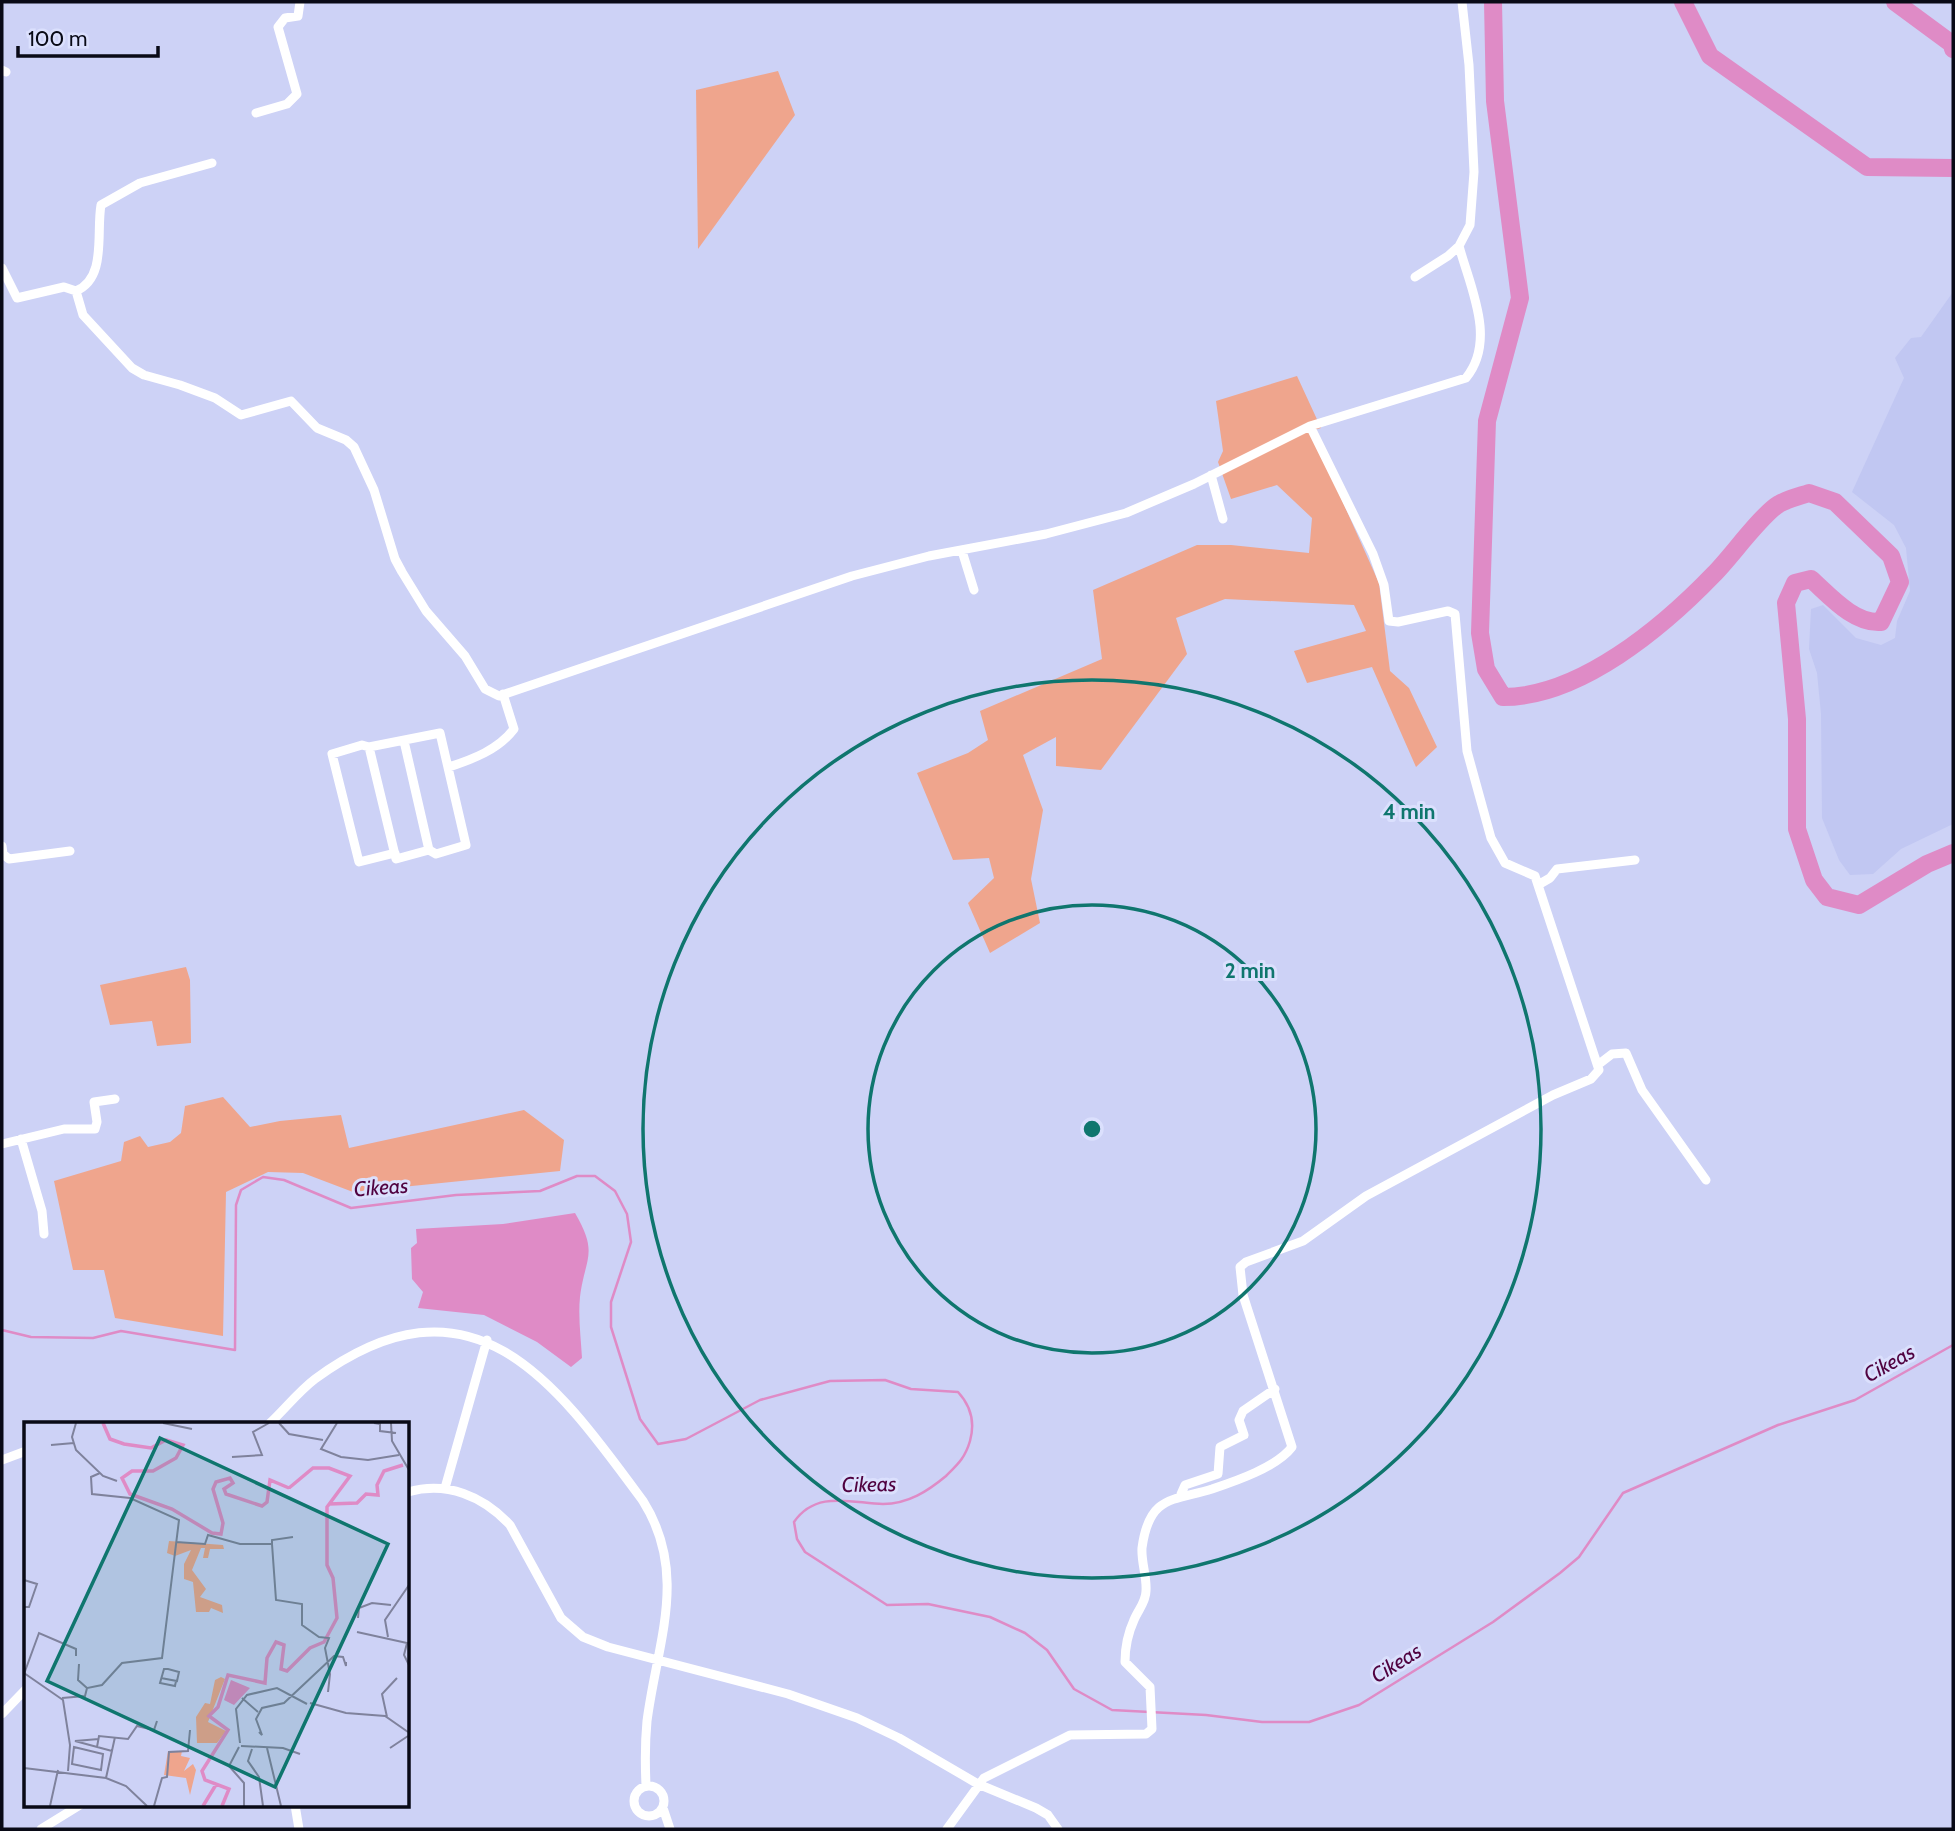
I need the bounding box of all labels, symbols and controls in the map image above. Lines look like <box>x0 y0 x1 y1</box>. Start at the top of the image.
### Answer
scale bar <box>18 14 158 58</box>
text: 100 m <box>28 26 87 51</box>
text: 4 min <box>1383 799 1435 824</box>
text: 2 min <box>1225 958 1275 983</box>
centre of rings <box>1080 1117 1104 1141</box>
water label: Cikeas <box>353 1173 409 1201</box>
water label: Cikeas <box>1859 1339 1919 1387</box>
inset map <box>24 1422 410 1806</box>
water label: Cikeas <box>841 1471 897 1497</box>
water label: Cikeas <box>1366 1638 1426 1688</box>

